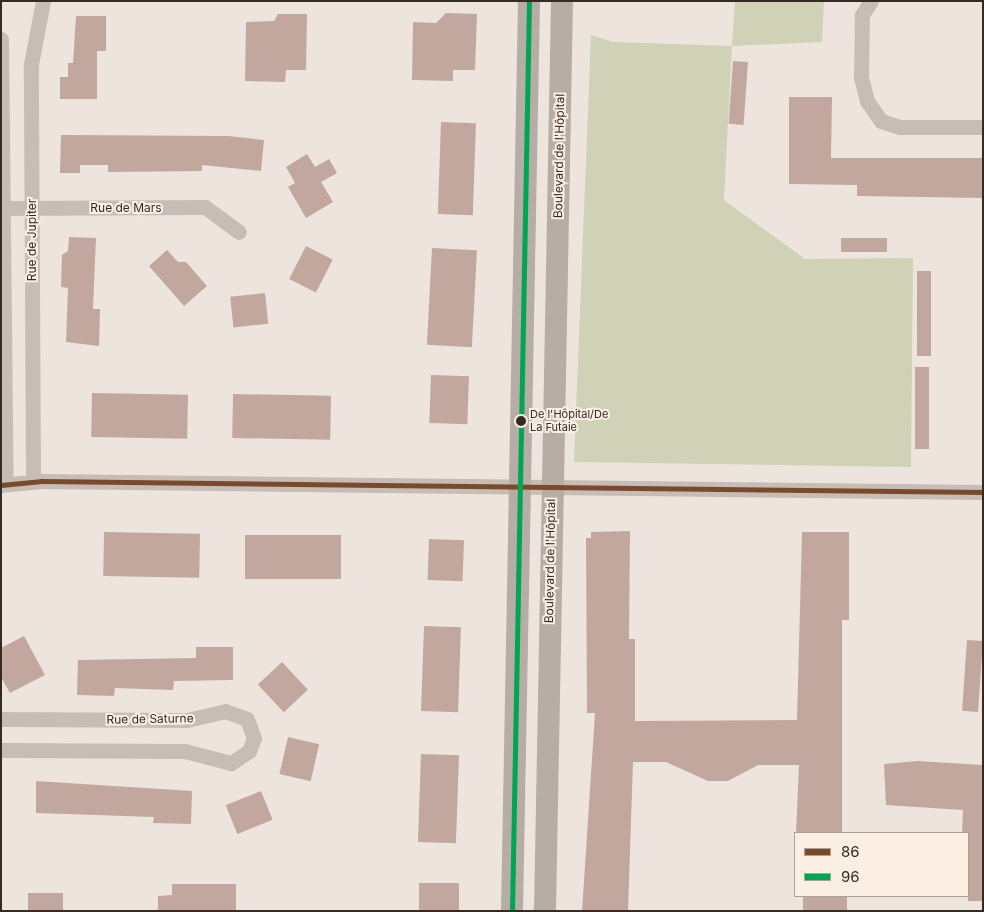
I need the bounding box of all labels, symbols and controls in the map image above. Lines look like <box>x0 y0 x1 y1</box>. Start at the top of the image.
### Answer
street label: Boulevard de l'Hôpital <box>551 94 567 218</box>
street label: Rue de Jupiter <box>25 199 39 281</box>
street label: Rue de Mars <box>90 201 162 215</box>
place label: De l'Hôpital/De La Futaie <box>530 408 608 434</box>
marker: De l'Hôpital/De La Futaie <box>516 416 526 426</box>
street label: Boulevard de l'Hôpital <box>542 499 558 623</box>
street label: Rue de Saturne <box>106 711 194 727</box>
legend <box>794 832 969 897</box>
text: 86 <box>841 842 860 861</box>
text: 96 <box>841 867 860 886</box>

